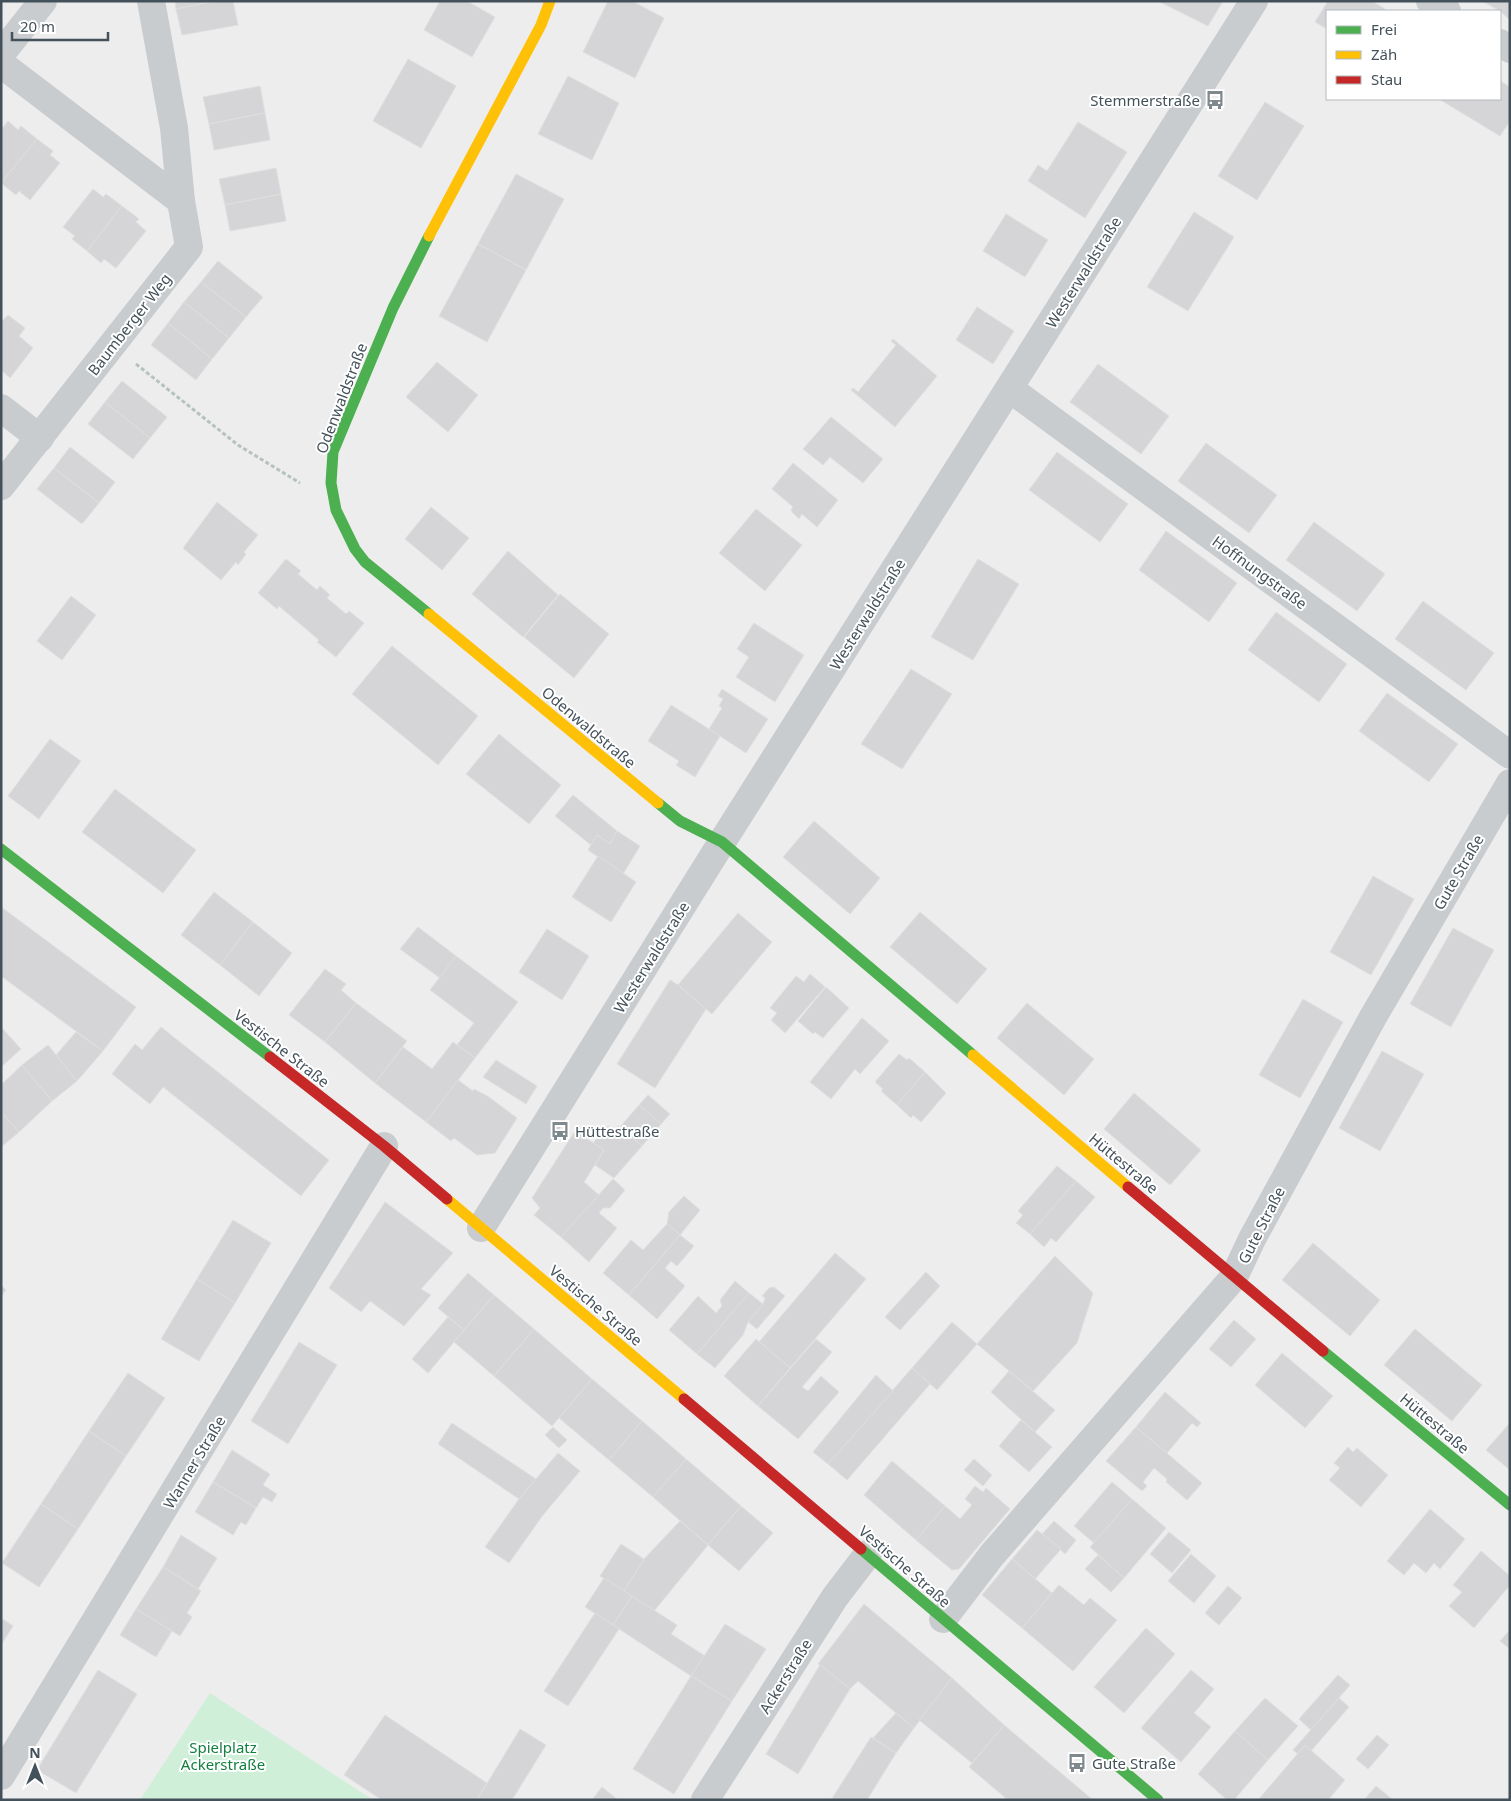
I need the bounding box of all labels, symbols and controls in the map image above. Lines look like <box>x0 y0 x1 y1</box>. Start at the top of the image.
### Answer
scale bar <box>12 10 109 42</box>
legend <box>1326 10 1501 100</box>
text: 20 m <box>20 16 55 36</box>
text: Frei <box>1371 19 1397 39</box>
text: Zäh <box>1371 44 1397 64</box>
text: Stau <box>1371 69 1402 89</box>
bus stop icon: Stemmerstraße <box>1204 89 1226 111</box>
place label: Stemmerstraße <box>1090 90 1200 110</box>
street label: Westerwaldstraße <box>1041 213 1125 331</box>
street label: Baumberger Weg <box>83 269 175 379</box>
street label: Odenwaldstraße <box>311 340 371 456</box>
street label: Hoffnungstraße <box>1209 531 1311 613</box>
street label: Westerwaldstraße <box>825 555 909 673</box>
street label: Odenwaldstraße <box>538 682 640 772</box>
street label: Gute Straße <box>1428 831 1488 913</box>
street label: Westerwaldstraße <box>609 898 693 1016</box>
street label: Vestische Straße <box>230 1005 334 1091</box>
bus stop icon: Hüttestraße <box>549 1120 571 1142</box>
place label: Hüttestraße <box>575 1121 660 1141</box>
street label: Hüttestraße <box>1085 1128 1163 1198</box>
street label: Gute Straße <box>1233 1183 1289 1267</box>
street label: Vestische Straße <box>545 1260 647 1350</box>
street label: Hüttestraße <box>1396 1388 1474 1458</box>
street label: Wanner Straße <box>158 1412 230 1512</box>
street label: Vestische Straße <box>855 1521 955 1611</box>
street label: Ackerstraße <box>754 1635 816 1717</box>
park label: Spielplatz Ackerstraße <box>181 1737 265 1774</box>
north arrow <box>10 1741 60 1791</box>
text: N <box>29 1743 41 1762</box>
bus stop icon: Gute Straße <box>1066 1752 1088 1774</box>
place label: Gute Straße <box>1092 1753 1176 1773</box>

